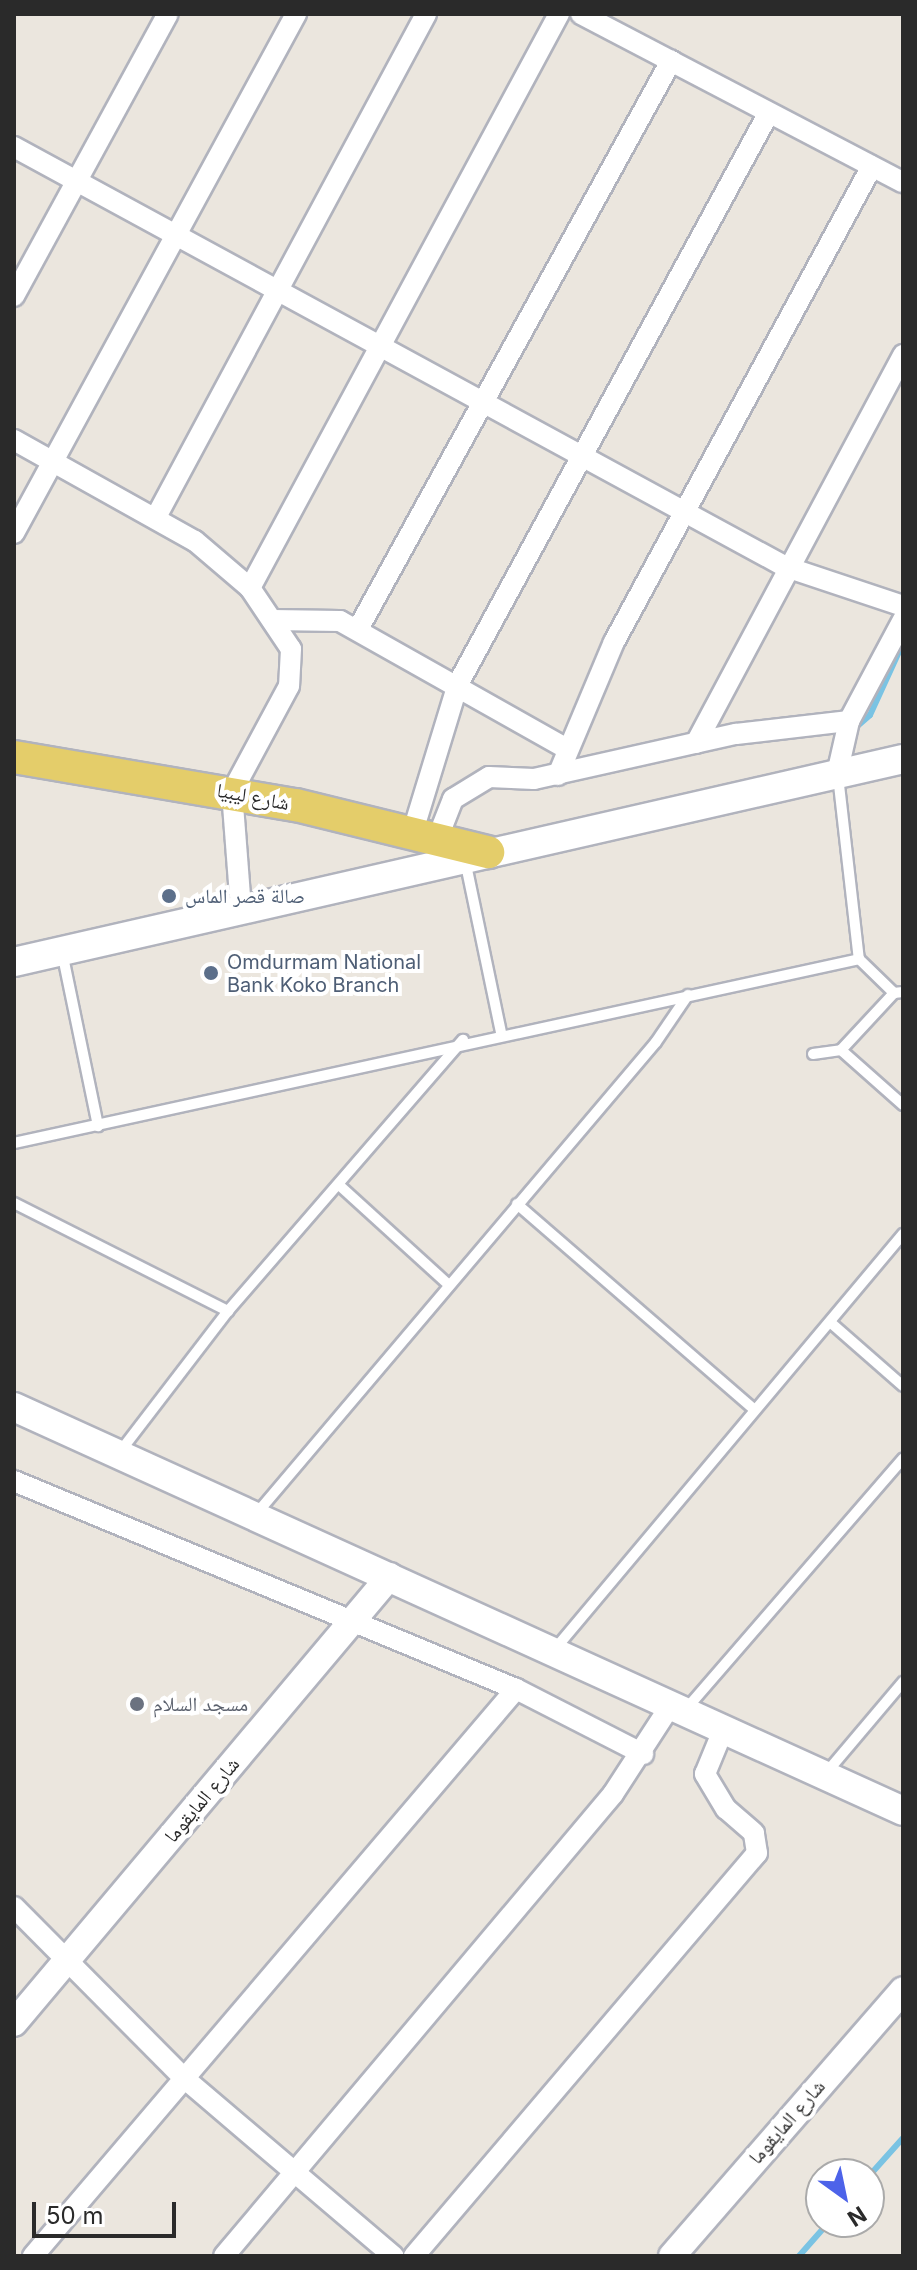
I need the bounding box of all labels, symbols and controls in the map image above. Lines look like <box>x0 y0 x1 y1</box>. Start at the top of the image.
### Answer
street label: شارع ليبيا <box>215 778 291 816</box>
place label: صالة قصر الماس <box>185 884 305 908</box>
marker: صالة قصر الماس <box>160 887 178 905</box>
place label: Omdurmam National Bank Koko Branch <box>227 950 421 997</box>
marker: Omdurmam National Bank Koko Branch <box>202 964 220 982</box>
place label: مسجد السلام <box>153 1692 248 1716</box>
marker: مسجد السلام <box>128 1695 146 1713</box>
street label: شارع المايقوما <box>159 1752 245 1848</box>
street label: شارع المايقوما <box>744 2075 830 2169</box>
north arrow <box>805 2158 885 2238</box>
scale bar <box>36 2186 180 2236</box>
text: 50 m <box>46 2201 104 2230</box>
text: N <box>843 2201 871 2232</box>

